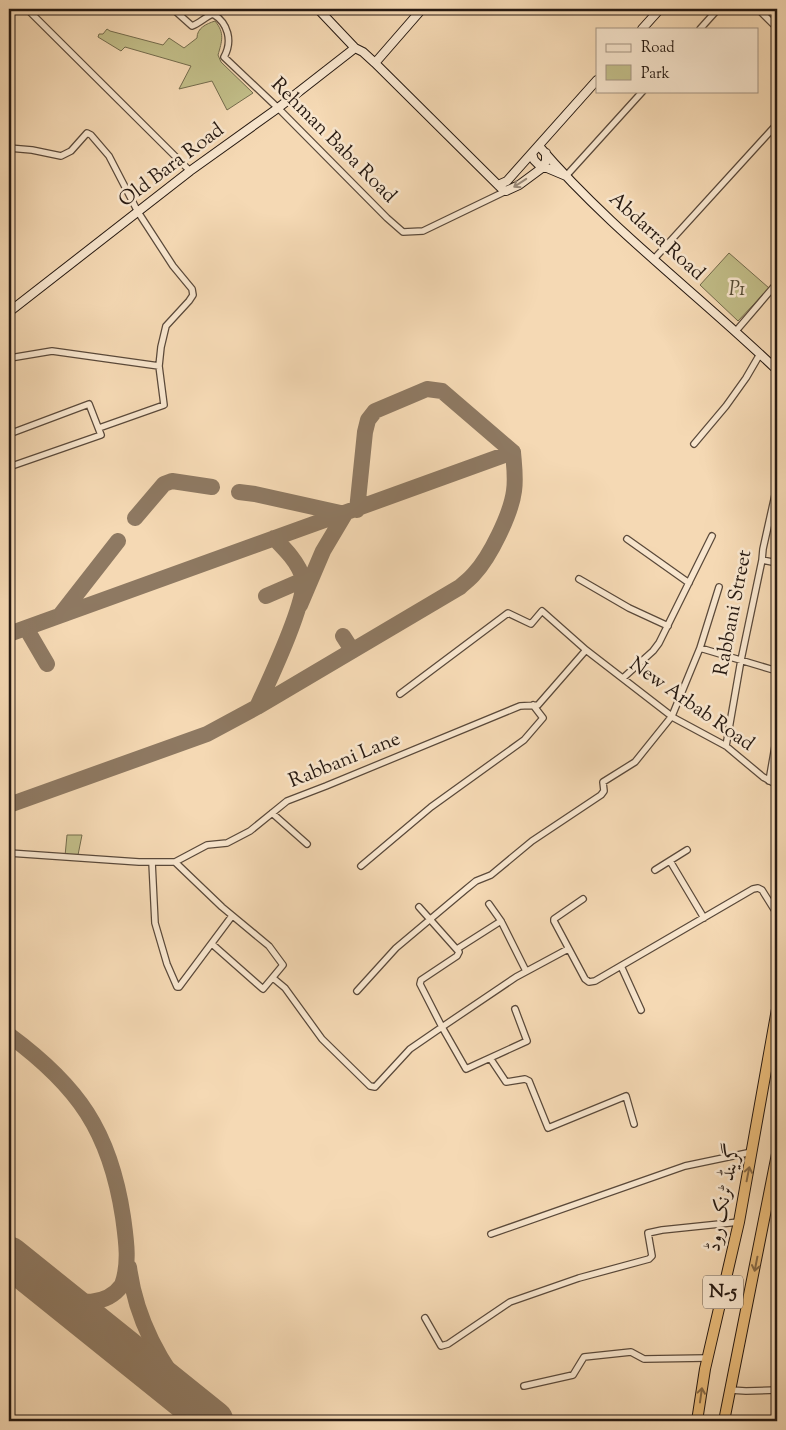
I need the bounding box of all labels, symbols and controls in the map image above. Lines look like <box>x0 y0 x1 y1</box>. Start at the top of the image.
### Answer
legend <box>596 28 758 92</box>
text: Road <box>641 38 675 59</box>
text: Park <box>641 64 670 85</box>
street label: Rehman Baba Road <box>263 71 403 211</box>
street label: Old Bara Road <box>113 117 231 215</box>
one-way arrow <box>513 177 527 188</box>
street label: Abdarra Road <box>601 186 711 288</box>
park label: P1 <box>729 276 745 305</box>
street label: Rabbani Street <box>708 547 760 678</box>
street label: New Arbab Road <box>622 651 760 759</box>
street label: Rabbani Lane <box>285 725 405 797</box>
street label: گرینڈ ٹرنک روڈ <box>699 1141 750 1254</box>
one-way arrow <box>744 1166 753 1182</box>
one-way arrow <box>751 1256 760 1272</box>
road number: N-5 <box>703 1275 743 1308</box>
one-way arrow <box>696 1387 706 1403</box>

